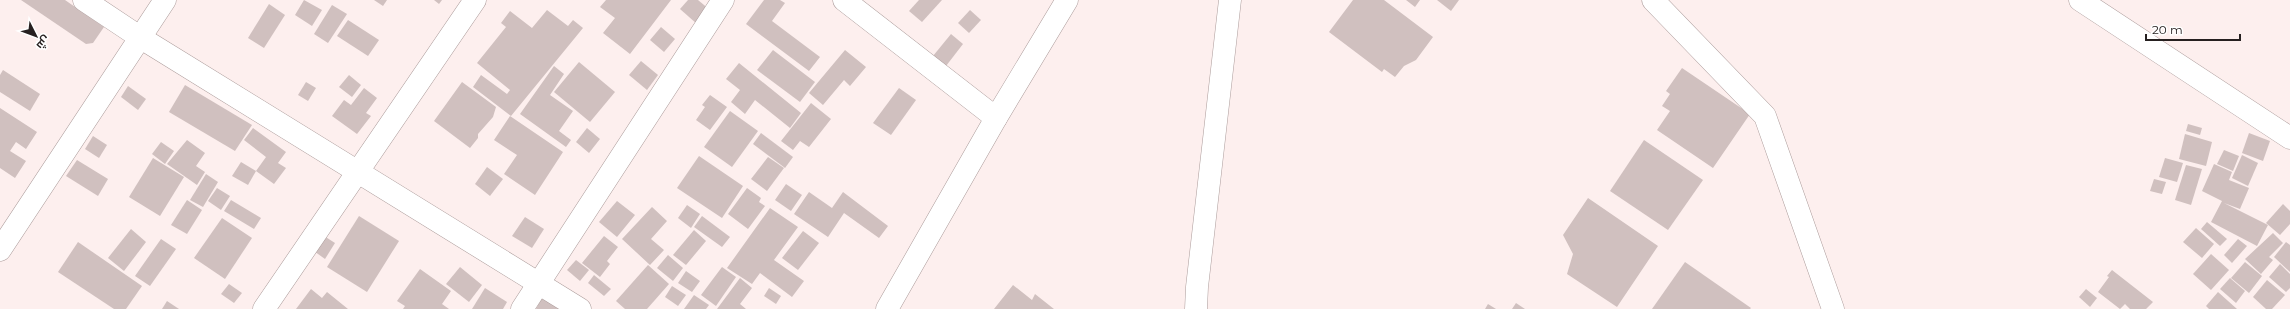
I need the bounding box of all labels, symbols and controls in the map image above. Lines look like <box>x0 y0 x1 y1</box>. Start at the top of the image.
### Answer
north arrow <box>16 16 56 56</box>
scale bar <box>2146 16 2240 42</box>
text: 20 m <box>2152 22 2183 37</box>
text: ش <box>34 33 53 53</box>

